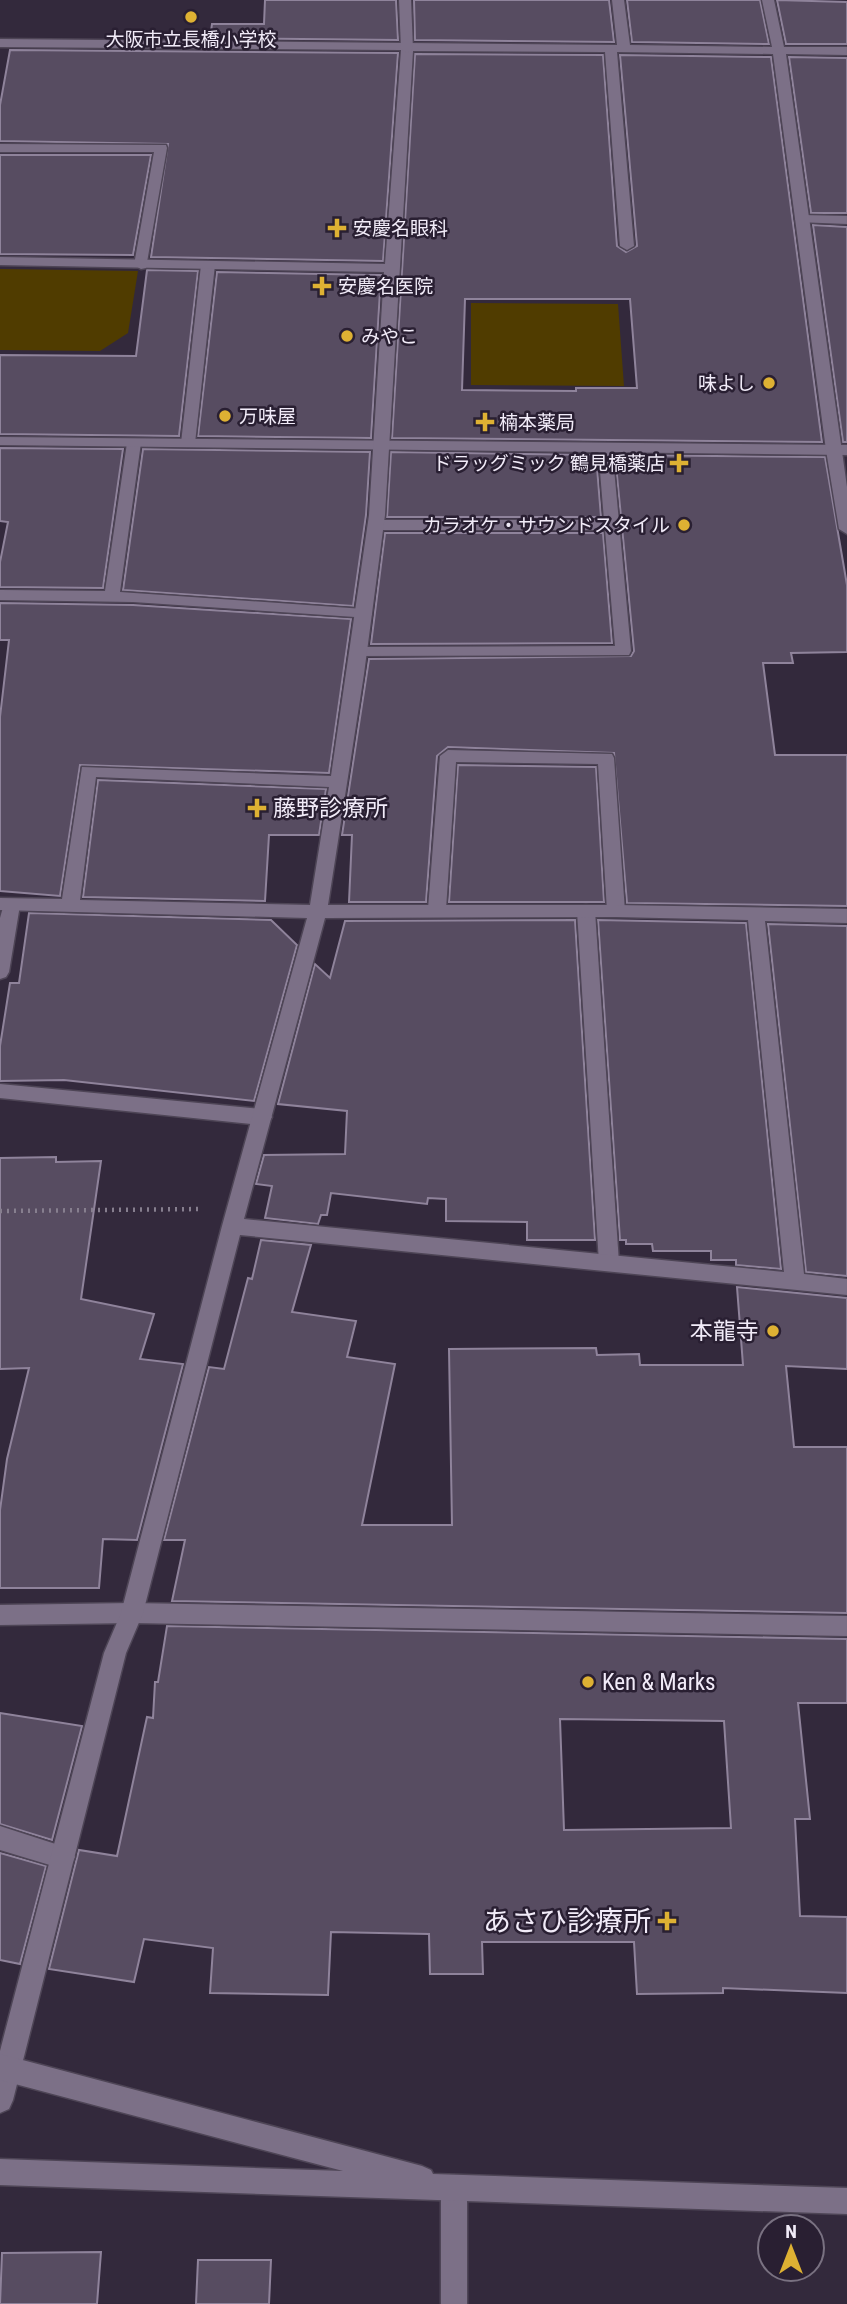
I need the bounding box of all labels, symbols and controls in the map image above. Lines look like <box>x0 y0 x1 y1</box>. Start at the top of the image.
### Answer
marker: 大阪市立長橋小学校 <box>183 9 199 25</box>
place label: 大阪市立長橋小学校 <box>105 28 277 51</box>
place label: 安慶名眼科 <box>353 217 448 240</box>
marker: 安慶名眼科 <box>327 218 347 238</box>
place label: 安慶名医院 <box>338 275 433 298</box>
marker: 安慶名医院 <box>312 276 332 296</box>
place label: みやこ <box>361 325 418 348</box>
marker: みやこ <box>339 328 355 344</box>
place label: 味よし <box>698 372 755 395</box>
marker: 味よし <box>761 375 777 391</box>
place label: 万味屋 <box>239 405 296 428</box>
marker: 万味屋 <box>217 408 233 424</box>
place label: 楠本薬局 <box>499 411 575 434</box>
marker: 楠本薬局 <box>477 414 493 430</box>
place label: ドラッグミック 鶴見橋薬店 <box>433 452 665 475</box>
marker: ドラッグミック 鶴見橋薬店 <box>671 455 687 471</box>
place label: カラオケ・サウンドスタイル <box>423 514 670 537</box>
marker: カラオケ・サウンドスタイル <box>676 517 692 533</box>
place label: 藤野診療所 <box>273 795 388 822</box>
marker: 藤野診療所 <box>247 798 267 818</box>
place label: 本龍寺 <box>690 1318 759 1345</box>
marker: 本龍寺 <box>765 1323 781 1339</box>
place label: Ken & Marks <box>602 1669 716 1696</box>
marker: Ken & Marks <box>580 1674 596 1690</box>
place label: あさひ診療所 <box>483 1905 651 1938</box>
marker: あさひ診療所 <box>657 1911 677 1931</box>
north arrow <box>756 2213 826 2283</box>
text: N <box>785 2220 797 2243</box>

